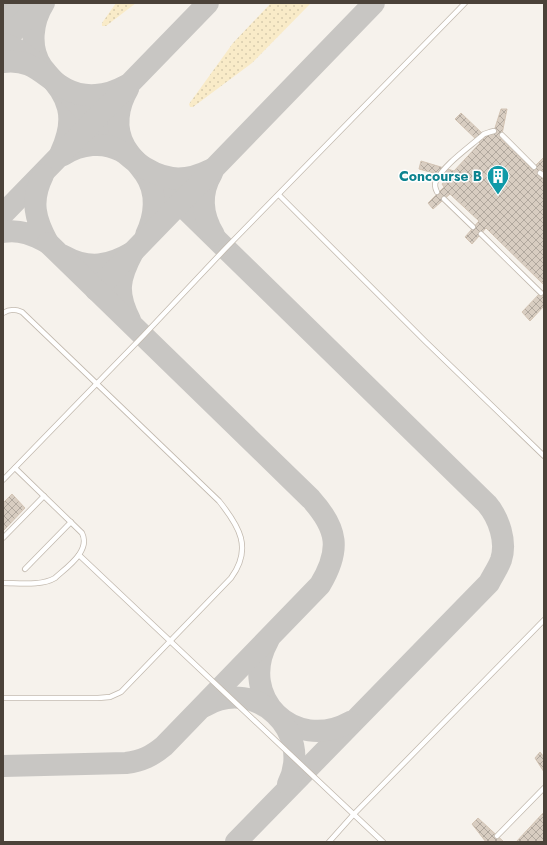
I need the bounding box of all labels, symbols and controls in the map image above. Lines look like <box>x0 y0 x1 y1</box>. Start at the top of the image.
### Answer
building icon: Concourse B <box>485 163 511 196</box>
place label: Concourse B <box>399 166 482 186</box>

